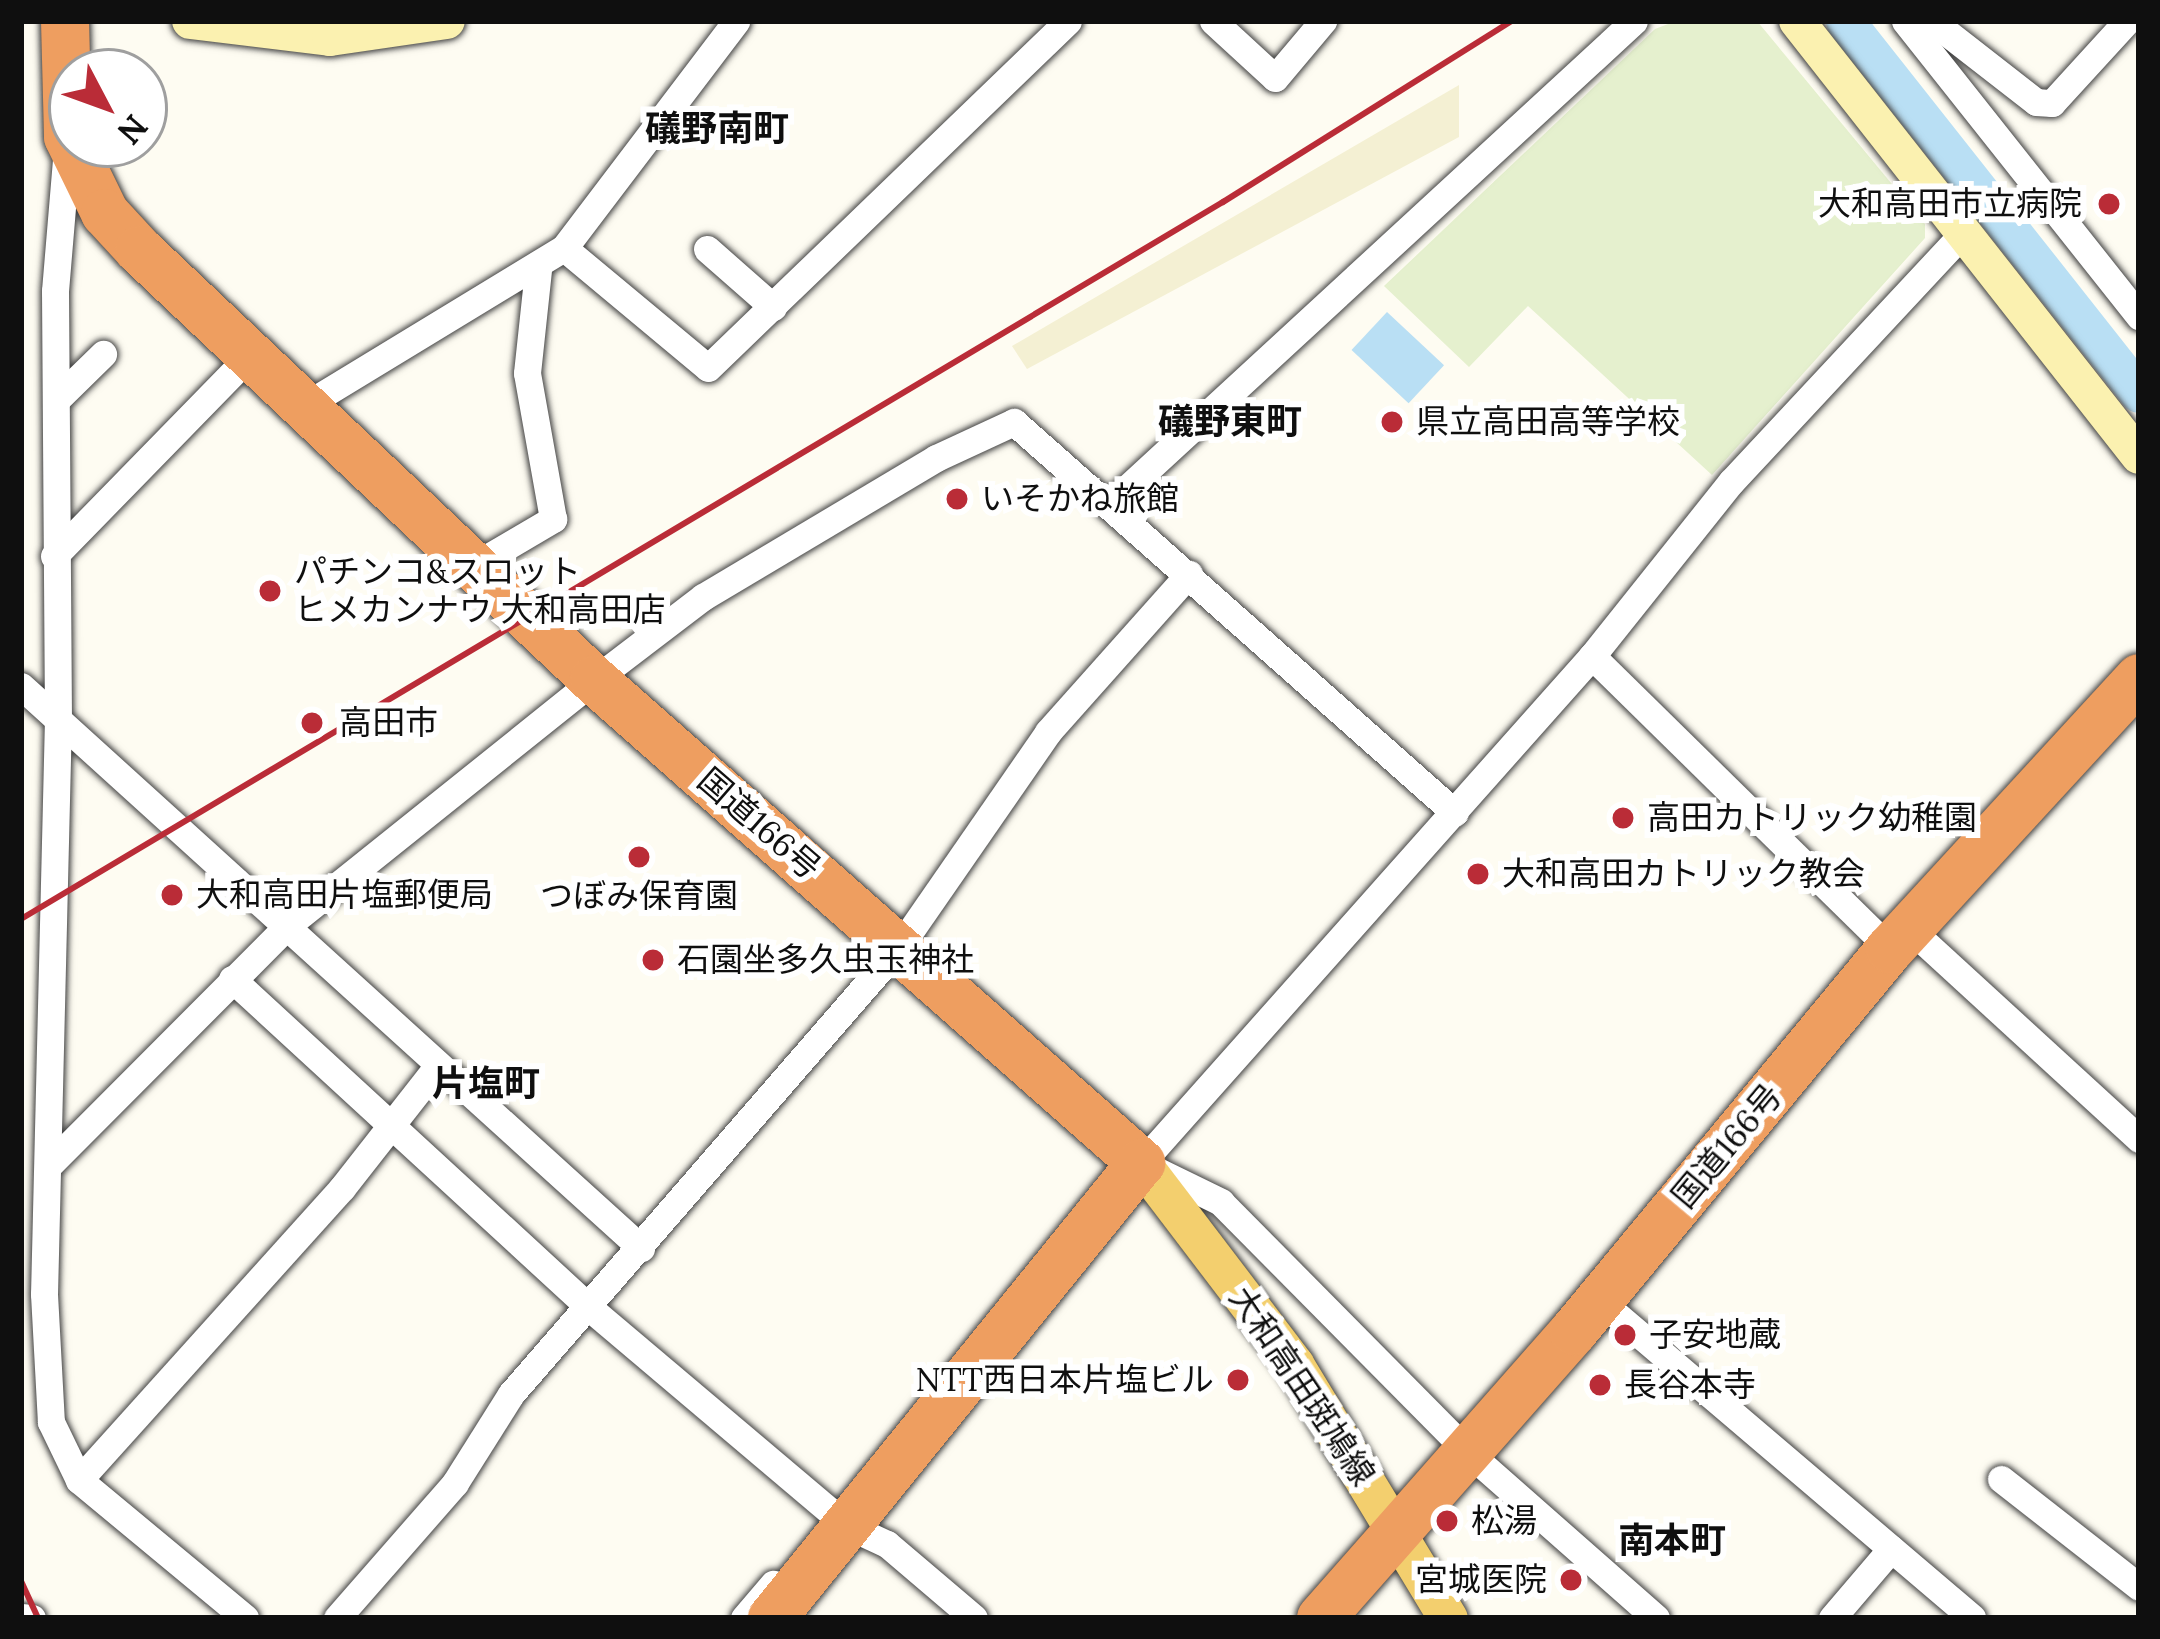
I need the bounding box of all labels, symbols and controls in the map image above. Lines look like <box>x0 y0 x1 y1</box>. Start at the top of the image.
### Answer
north arrow <box>48 48 168 168</box>
text: N <box>109 106 157 153</box>
district label: 礒野南町 <box>645 107 789 151</box>
place label: 大和高田市立病院 <box>1818 184 2082 224</box>
marker: 大和高田市立病院 <box>2093 188 2125 220</box>
district label: 礒野東町 <box>1158 400 1302 444</box>
place label: 県立高田高等学校 <box>1416 402 1680 442</box>
marker: 県立高田高等学校 <box>1379 409 1405 435</box>
place label: いそかね旅館 <box>981 479 1179 519</box>
marker: いそかね旅館 <box>944 486 970 512</box>
place label: パチンコ&スロット ヒメカンナウ 大和高田店 <box>294 552 666 630</box>
marker: パチンコ&スロット ヒメカンナウ 大和高田店 <box>257 578 283 604</box>
place label: 高田市 <box>339 703 438 743</box>
marker: 高田市 <box>296 707 328 739</box>
street label: 国道166号 <box>690 760 828 888</box>
place label: 高田カトリック幼稚園 <box>1647 798 1977 838</box>
marker: 高田カトリック幼稚園 <box>1610 805 1636 831</box>
marker: つぼみ保育園 <box>626 844 652 870</box>
place label: 大和高田カトリック教会 <box>1502 854 1865 894</box>
marker: 大和高田カトリック教会 <box>1465 861 1491 887</box>
place label: 大和高田片塩郵便局 <box>196 875 493 915</box>
place label: つぼみ保育園 <box>540 876 738 916</box>
marker: 大和高田片塩郵便局 <box>159 882 185 908</box>
place label: 石園坐多久虫玉神社 <box>677 940 974 980</box>
marker: 石園坐多久虫玉神社 <box>640 947 666 973</box>
district label: 片塩町 <box>432 1062 540 1106</box>
street label: 国道166号 <box>1664 1076 1790 1216</box>
street label: 大和高田斑鳩線 <box>1221 1279 1383 1493</box>
place label: 子安地蔵 <box>1649 1315 1781 1355</box>
marker: 子安地蔵 <box>1612 1322 1638 1348</box>
place label: NTT西日本片塩ビル <box>916 1360 1214 1400</box>
place label: 長谷本寺 <box>1624 1365 1756 1405</box>
marker: NTT西日本片塩ビル <box>1225 1367 1251 1393</box>
marker: 長谷本寺 <box>1587 1372 1613 1398</box>
place label: 松湯 <box>1471 1501 1537 1541</box>
marker: 松湯 <box>1434 1508 1460 1534</box>
district label: 南本町 <box>1618 1519 1726 1563</box>
place label: 宮城医院 <box>1415 1560 1547 1600</box>
marker: 宮城医院 <box>1558 1567 1584 1593</box>

